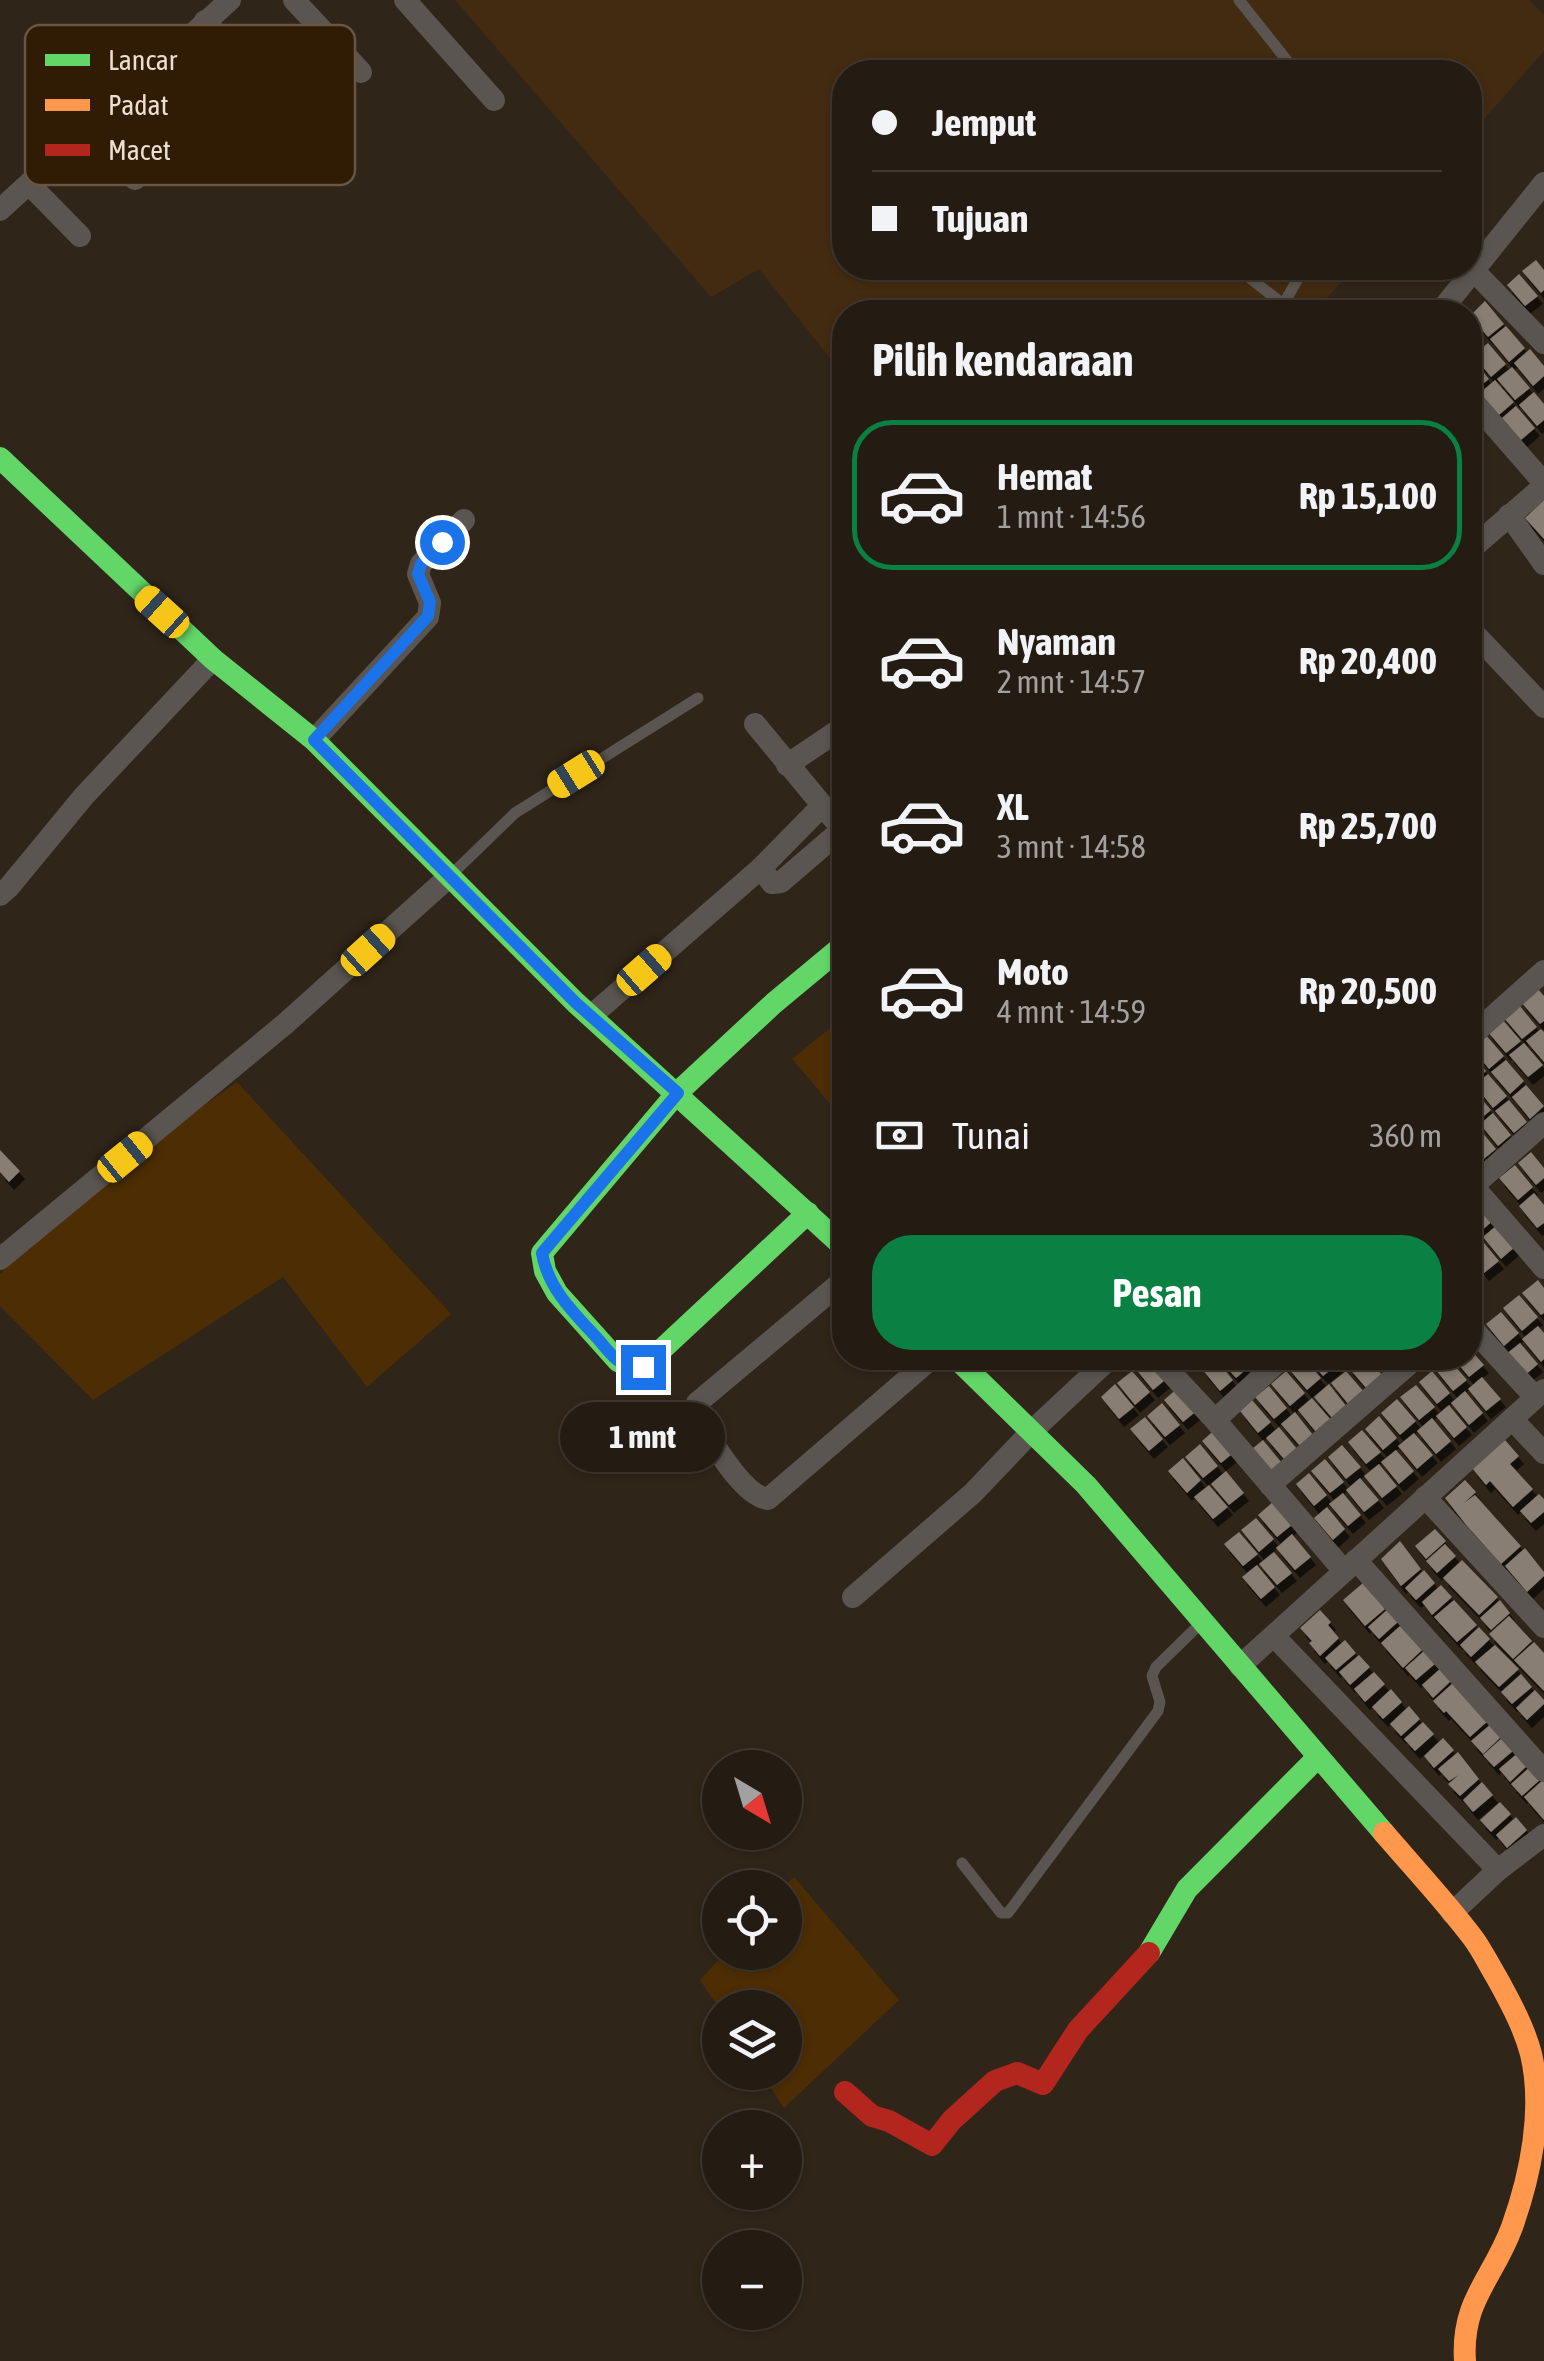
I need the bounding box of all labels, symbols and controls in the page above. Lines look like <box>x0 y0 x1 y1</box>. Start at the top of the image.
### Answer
legend <box>25 25 355 185</box>
text: Lancar <box>108 44 178 76</box>
text: Padat <box>108 89 169 121</box>
text: Jemput <box>932 101 1036 144</box>
text: Macet <box>108 134 171 166</box>
text: Tujuan <box>932 197 1028 240</box>
text: Pilih kendaraan <box>872 334 1134 386</box>
icon: car <box>877 450 967 540</box>
text: Hemat <box>997 455 1092 498</box>
text: Rp 15,100 <box>1299 474 1437 517</box>
text: 1 mnt · 14:56 <box>997 498 1146 535</box>
route start <box>420 520 465 565</box>
car <box>130 581 194 643</box>
icon: car <box>877 615 967 705</box>
text: Nyaman <box>997 620 1116 663</box>
text: Rp 20,400 <box>1299 639 1437 682</box>
text: 2 mnt · 14:57 <box>997 663 1146 700</box>
car <box>543 745 609 803</box>
icon: car <box>877 780 967 870</box>
text: XL <box>997 785 1029 828</box>
text: Rp 25,700 <box>1299 804 1437 847</box>
text: 3 mnt · 14:58 <box>997 828 1146 865</box>
car <box>336 919 400 981</box>
car <box>612 939 676 1001</box>
icon: car <box>877 945 967 1035</box>
text: Moto <box>997 950 1069 993</box>
text: Rp 20,500 <box>1299 969 1437 1012</box>
text: 4 mnt · 14:59 <box>997 993 1146 1030</box>
icon: cash <box>872 1108 927 1163</box>
text: Tunai <box>952 1114 1030 1157</box>
text: 360 m <box>1369 1117 1442 1154</box>
car <box>92 1126 158 1188</box>
button: Pesan <box>872 1235 1442 1350</box>
route end <box>621 1345 666 1390</box>
callout: 1 mnt <box>560 1402 726 1472</box>
text: 1 mnt <box>609 1418 676 1455</box>
north arrow <box>702 1750 802 1850</box>
map controls <box>702 1750 802 2330</box>
button: locate <box>702 1870 802 1970</box>
button: layers <box>702 1990 802 2090</box>
button: + <box>702 2110 802 2210</box>
button: − <box>702 2230 802 2330</box>

